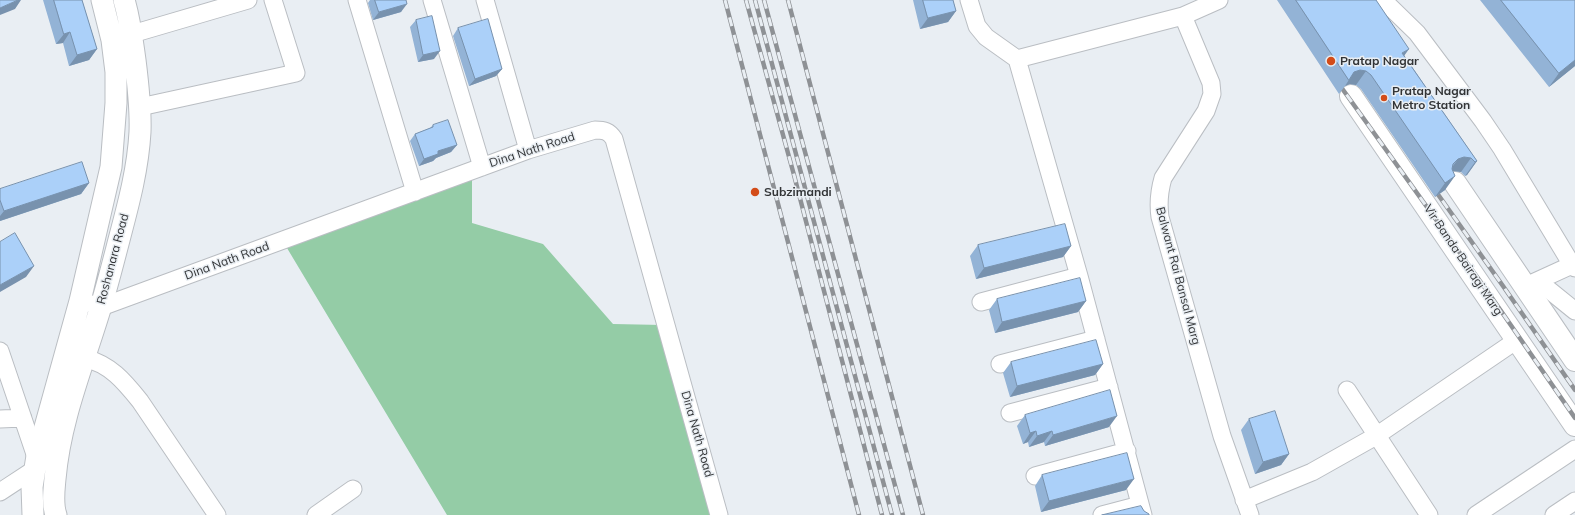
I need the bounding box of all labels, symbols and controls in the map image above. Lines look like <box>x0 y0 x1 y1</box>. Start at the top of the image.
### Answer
place label: Pratap Nagar <box>1340 54 1419 68</box>
marker: Pratap Nagar <box>1325 55 1337 67</box>
place label: Pratap Nagar Metro Station <box>1392 84 1471 112</box>
marker: Pratap Nagar Metro Station <box>1379 93 1389 103</box>
street label: Dina Nath Road <box>487 129 577 171</box>
place label: Subzimandi <box>764 185 832 199</box>
marker: Subzimandi <box>749 186 761 198</box>
street label: Vir Banda Bairagi Marg <box>1421 202 1505 318</box>
street label: Balwant Rai Bansal Marg <box>1153 206 1203 346</box>
street label: Roshanara Road <box>94 212 132 306</box>
street label: Dina Nath Road <box>183 239 271 283</box>
street label: Dina Nath Road <box>678 389 716 479</box>

